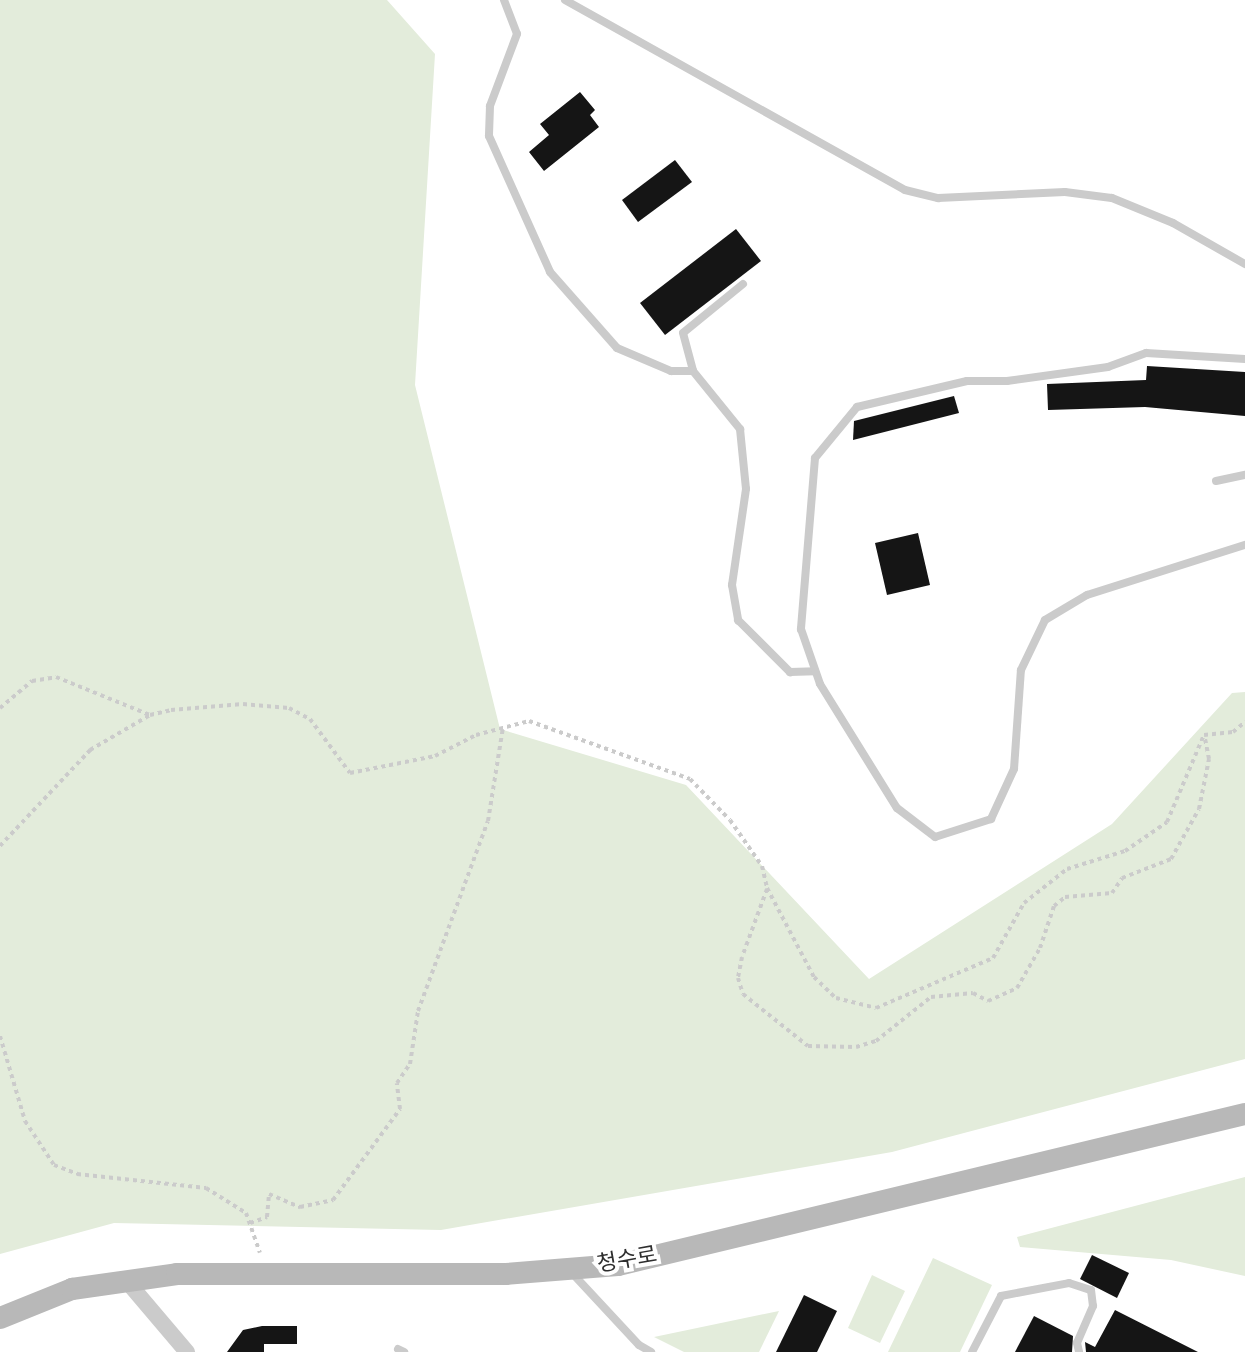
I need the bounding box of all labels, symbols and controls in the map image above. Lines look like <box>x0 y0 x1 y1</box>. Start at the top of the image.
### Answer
street label: 청수로 <box>595 1242 659 1278</box>

